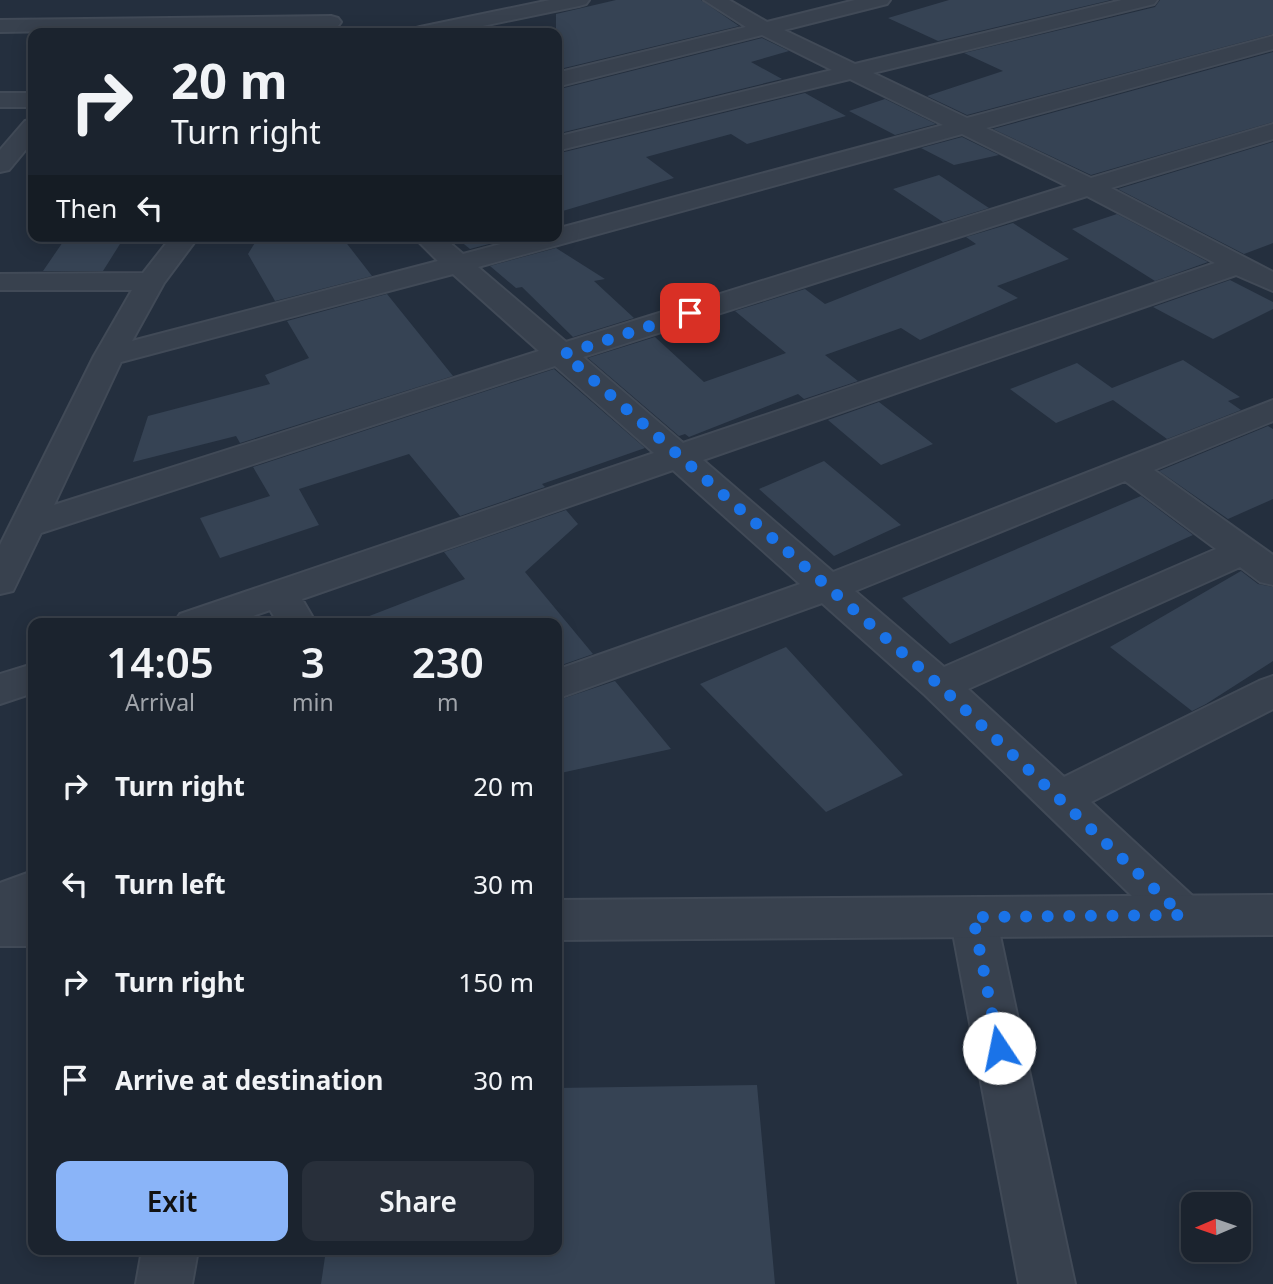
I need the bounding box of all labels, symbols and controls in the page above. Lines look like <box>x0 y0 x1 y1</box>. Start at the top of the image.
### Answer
text: 20 m <box>171 47 288 113</box>
icon: right <box>56 56 147 147</box>
text: Turn right <box>171 110 321 153</box>
icon: left <box>131 189 169 227</box>
text: Then <box>56 190 117 226</box>
pin <box>660 283 720 343</box>
icon: arrive <box>671 294 709 332</box>
text: 14:05 <box>106 633 214 690</box>
text: 3 <box>301 633 325 690</box>
text: 230 <box>412 633 484 690</box>
text: Arrival <box>125 686 195 718</box>
text: min <box>292 686 334 718</box>
text: m <box>437 686 459 718</box>
icon: right <box>56 767 94 805</box>
text: Turn right <box>115 768 245 804</box>
text: 20 m <box>473 768 534 804</box>
icon: left <box>56 865 94 903</box>
text: Turn left <box>115 866 226 902</box>
text: 30 m <box>473 866 534 902</box>
icon: right <box>56 963 94 1001</box>
text: Turn right <box>115 964 245 1000</box>
text: 150 m <box>458 964 534 1000</box>
position arrow <box>962 1011 1036 1085</box>
icon: arrive <box>56 1061 94 1099</box>
text: Arrive at destination <box>115 1062 384 1098</box>
text: 30 m <box>473 1062 534 1098</box>
button: Exit <box>56 1161 288 1241</box>
button: Share <box>302 1161 534 1241</box>
north arrow <box>1181 1192 1251 1262</box>
map controls <box>1181 1192 1251 1262</box>

